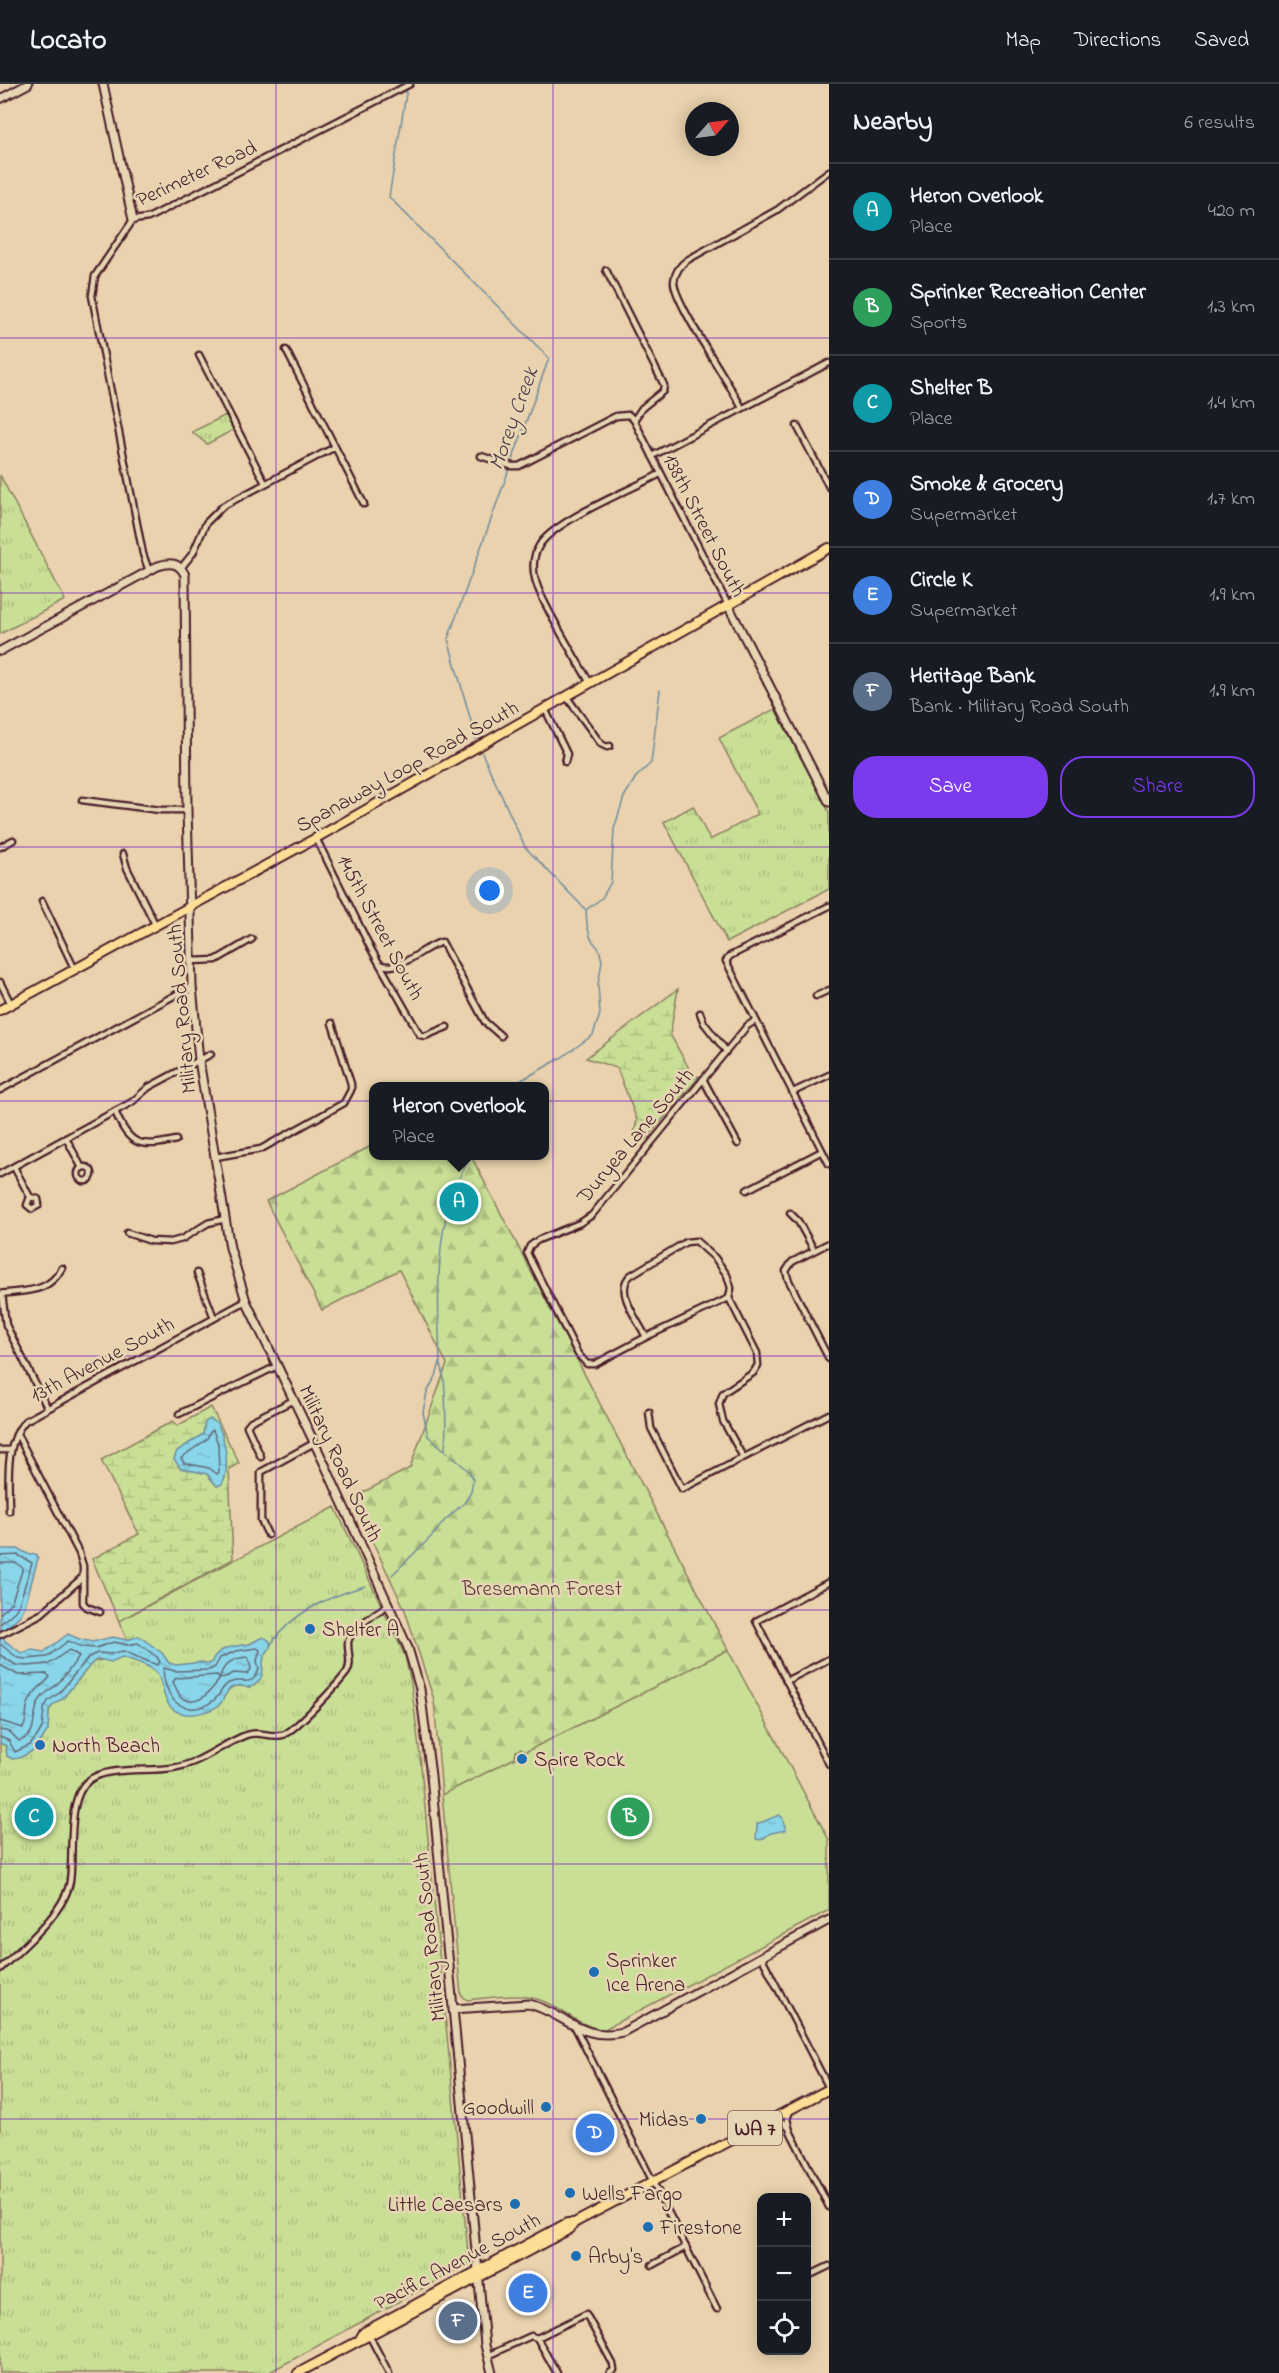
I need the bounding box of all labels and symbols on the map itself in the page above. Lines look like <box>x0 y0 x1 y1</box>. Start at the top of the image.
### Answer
north arrow <box>685 102 739 156</box>
street label: Perimeter Road <box>132 134 262 216</box>
water label: Morey Creek <box>481 362 549 475</box>
street label: 138th Street South <box>654 449 752 603</box>
street label: Spanaway Loop Road South <box>291 694 526 843</box>
street label: 145th Street South <box>328 850 430 1006</box>
your location <box>475 876 504 905</box>
street label: Military Road South <box>161 923 207 1095</box>
street label: Duryea Lane South <box>570 1062 704 1213</box>
pin: A <box>440 1180 478 1224</box>
street label: 13th Avenue South <box>26 1310 180 1411</box>
street label: Military Road South <box>288 1380 389 1548</box>
park label: Bresemann Forest <box>461 1575 622 1605</box>
place label: Shelter A <box>322 1616 400 1646</box>
marker: Shelter A <box>303 1622 317 1636</box>
place label: North Beach <box>52 1732 160 1762</box>
marker: North Beach <box>33 1738 47 1752</box>
place label: Spire Rock <box>534 1746 626 1776</box>
marker: Spire Rock <box>515 1752 529 1766</box>
pin: C <box>15 1794 54 1840</box>
pin: B <box>610 1794 650 1840</box>
street label: Military Road South <box>407 1850 457 2023</box>
place label: Sprinker Ice Arena <box>606 1947 685 2001</box>
marker: Sprinker Ice Arena <box>587 1965 601 1979</box>
place label: Goodwill <box>463 2094 534 2124</box>
marker: Goodwill <box>539 2100 553 2114</box>
place label: Midas <box>639 2106 689 2136</box>
pin: D <box>576 2110 614 2156</box>
road number: WA 7 <box>728 2111 782 2145</box>
marker: Midas <box>694 2112 708 2126</box>
place label: Wells Fargo <box>582 2180 683 2212</box>
marker: Wells Fargo <box>563 2186 577 2200</box>
place label: Little Caesars <box>388 2191 503 2221</box>
marker: Little Caesars <box>508 2197 522 2211</box>
street label: Pacific Avenue South <box>369 2206 547 2319</box>
place label: Firestone <box>659 2214 742 2244</box>
marker: Firestone <box>641 2220 655 2234</box>
place label: Arby's <box>588 2243 643 2275</box>
marker: Arby's <box>569 2249 583 2263</box>
pin: E <box>508 2270 548 2316</box>
pin: F <box>438 2298 478 2344</box>

